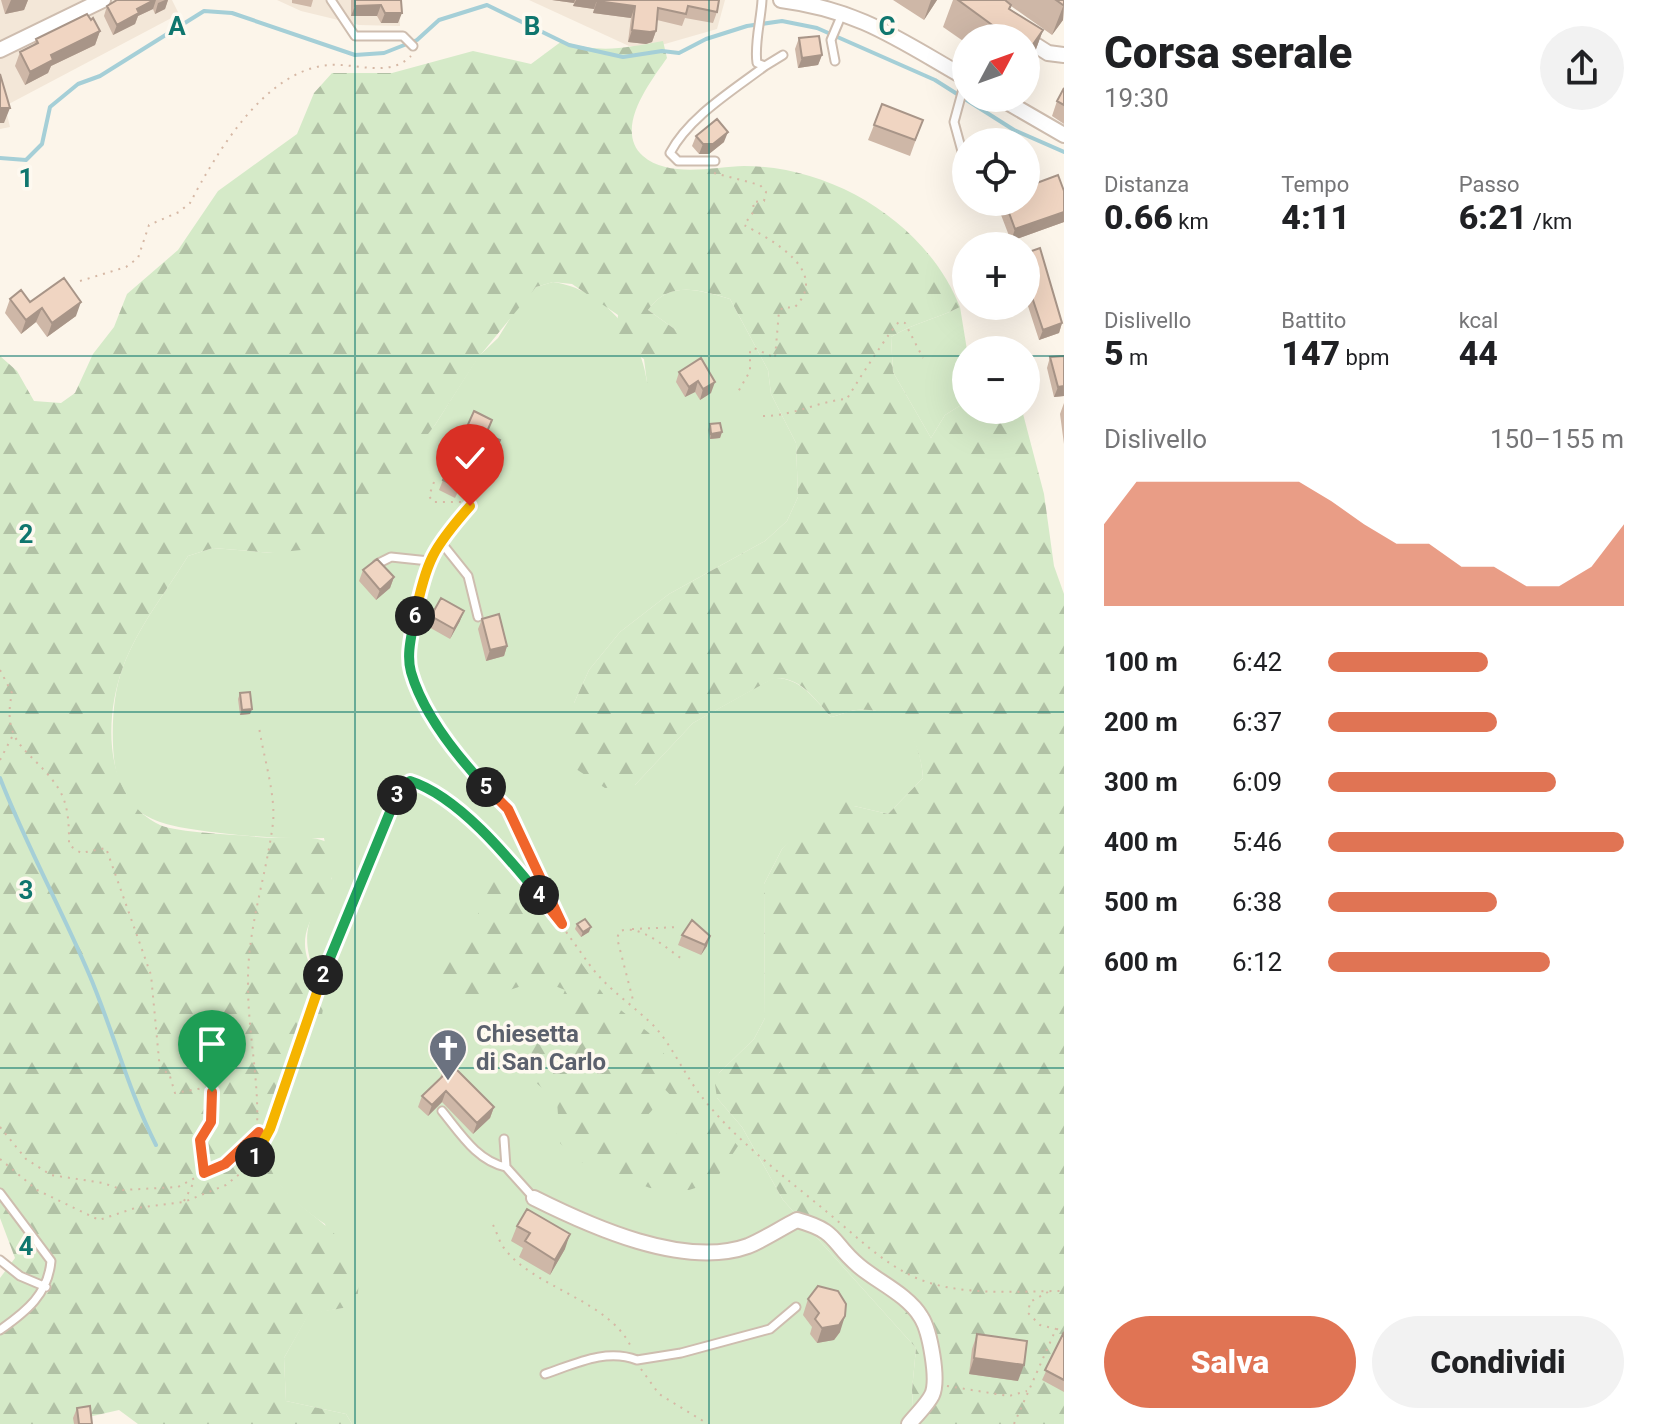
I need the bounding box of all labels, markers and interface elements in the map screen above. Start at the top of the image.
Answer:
text: A [168,11,186,41]
text: B [524,11,540,41]
text: C [878,11,896,41]
north arrow [952,24,1040,112]
map controls [952,24,1040,424]
button: share [1540,26,1624,110]
text: Corsa serale [1104,27,1352,79]
text: 19:30 [1104,83,1169,113]
button: locate [952,128,1040,216]
text: 1 [19,163,33,193]
text: Distanza [1104,172,1189,197]
text: Tempo [1281,172,1349,197]
text: Passo [1459,172,1520,197]
text: 0.66 [1104,197,1173,237]
text: 4:11 [1281,197,1350,237]
text: 6:21 [1459,197,1527,237]
text: km [1173,209,1209,234]
text: /km [1527,209,1572,234]
button: + [952,232,1040,320]
text: Dislivello [1104,308,1191,333]
text: Battito [1281,308,1346,333]
text: kcal [1459,308,1498,333]
text: 5 [1104,333,1124,373]
text: 147 [1281,333,1340,373]
text: 44 [1459,333,1498,373]
button: − [952,336,1040,424]
text: m [1124,345,1148,370]
text: bpm [1340,345,1390,370]
pin [436,424,504,506]
text: Dislivello [1104,424,1207,454]
text: 150–155 m [1490,424,1624,454]
icon: check [448,436,492,480]
text: 2 [19,519,33,549]
pin: 6 [395,596,435,636]
text: 6 [409,603,421,628]
text: 100 m [1104,647,1178,677]
text: 6:42 [1232,647,1282,677]
text: 200 m [1104,707,1178,737]
text: 6:37 [1232,707,1282,737]
pin: 5 [466,767,506,807]
text: 300 m [1104,767,1178,797]
text: 6:09 [1232,767,1282,797]
text: 5 [480,774,492,799]
pin: 3 [377,775,417,815]
text: 3 [391,782,403,807]
text: 400 m [1104,827,1178,857]
text: 5:46 [1232,827,1282,857]
text: 3 [19,875,33,905]
pin: 4 [519,875,559,915]
text: 4 [533,882,545,907]
text: 500 m [1104,887,1178,917]
text: 6:38 [1232,887,1282,917]
text: 600 m [1104,947,1178,977]
text: 6:12 [1232,947,1282,977]
pin: 2 [303,955,343,995]
text: 2 [317,962,329,987]
pin [178,1010,246,1092]
place label: Chiesetta di San Carlo [476,1020,606,1076]
icon: arrive [190,1022,234,1066]
church icon: Chiesetta di San Carlo [427,1027,469,1082]
pin: 1 [235,1137,275,1177]
text: 1 [249,1144,261,1169]
text: 4 [19,1231,34,1261]
button: Salva [1104,1316,1356,1408]
button: Condividi [1372,1316,1624,1408]

